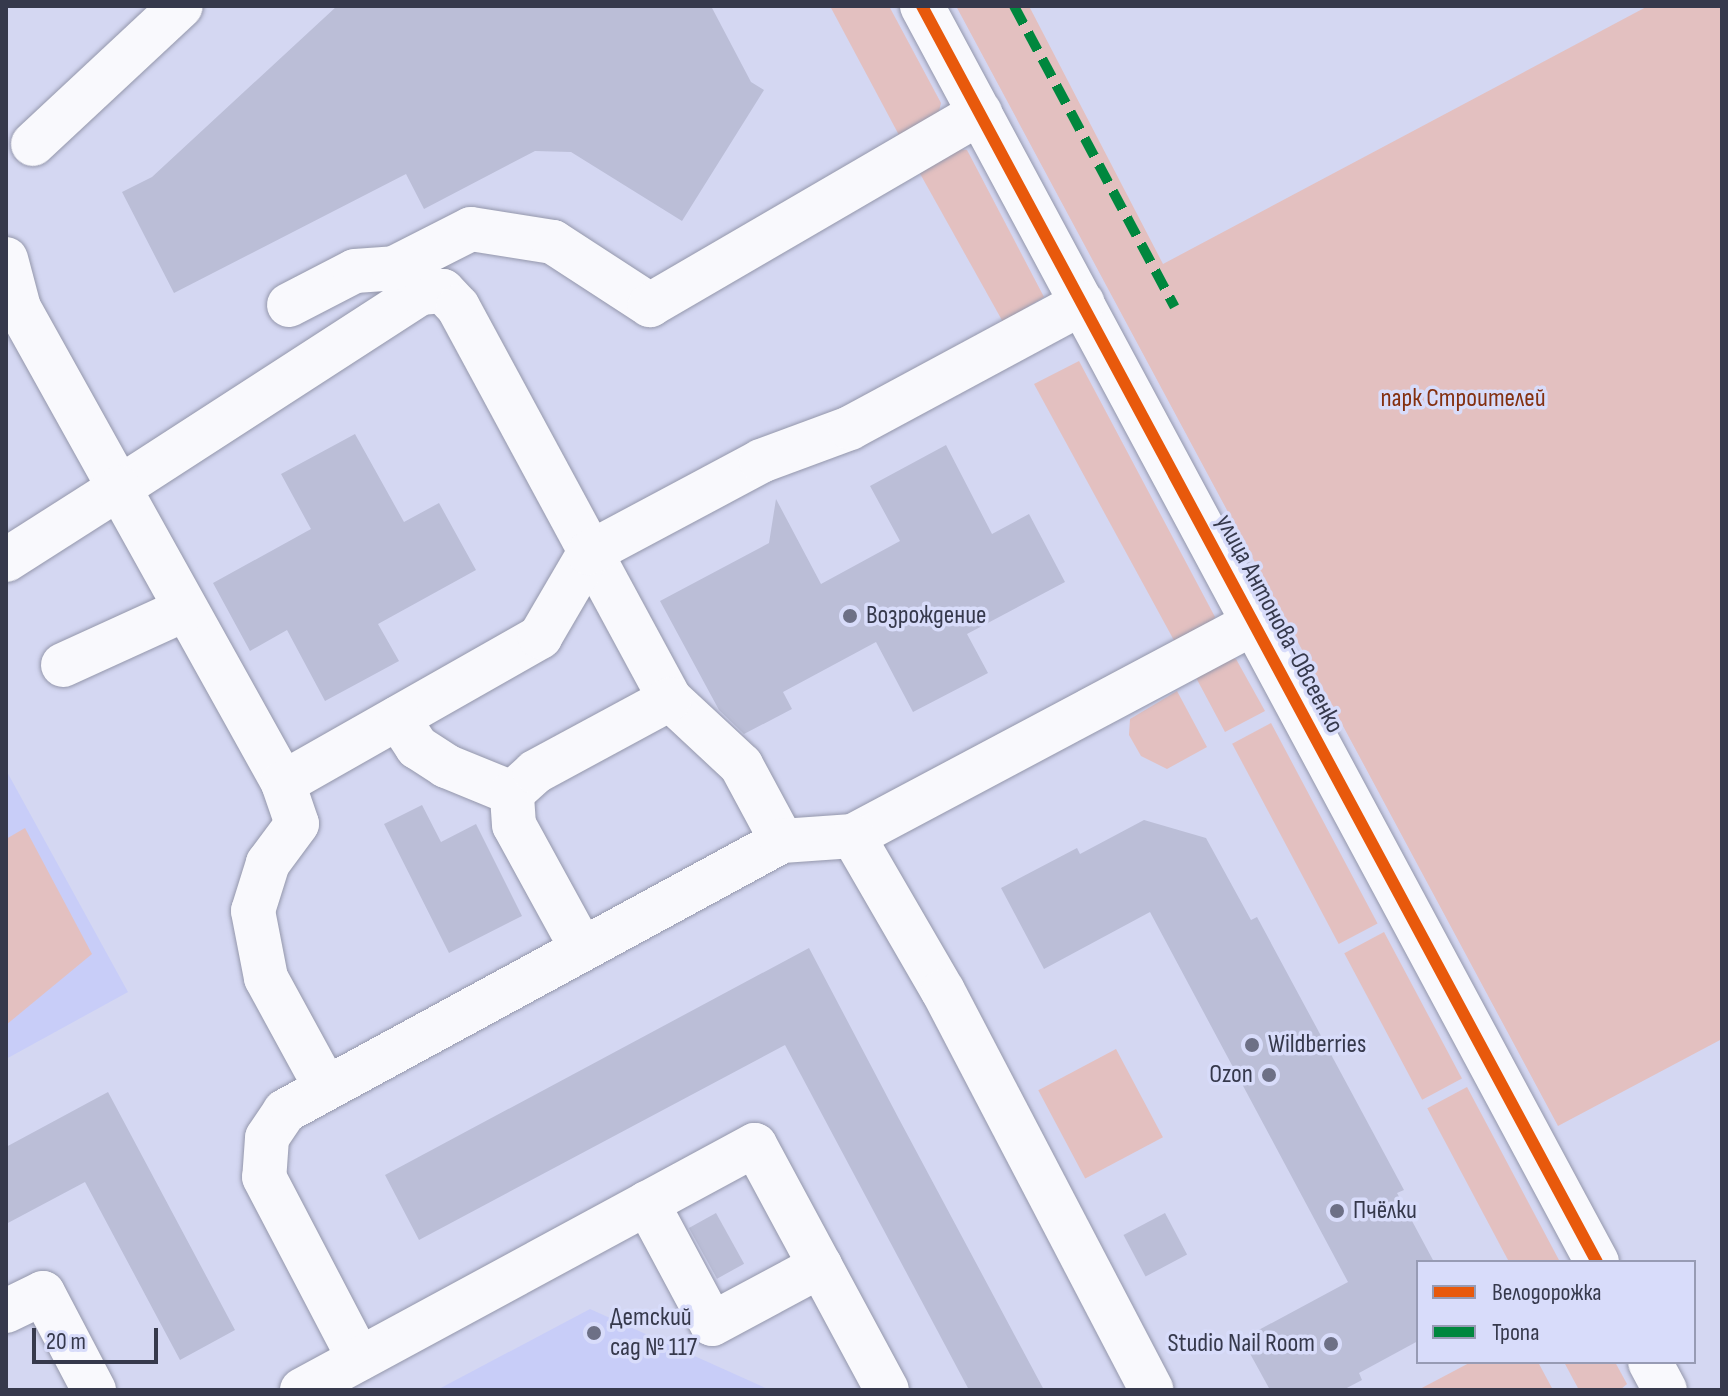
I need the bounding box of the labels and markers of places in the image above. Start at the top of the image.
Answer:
place label: Возрождение [866,600,986,632]
marker: Возрождение [841,607,859,625]
place label: Wildberries [1268,1029,1366,1061]
marker: Wildberries [1243,1036,1261,1054]
place label: Ozon [1209,1059,1253,1091]
marker: Ozon [1260,1066,1278,1084]
place label: Пчёлки [1353,1195,1417,1227]
marker: Пчёлки [1328,1202,1346,1220]
place label: Детский сад № 117 [610,1302,697,1364]
marker: Детский сад № 117 [585,1324,603,1342]
place label: Studio Nail Room [1167,1328,1315,1360]
marker: Studio Nail Room [1322,1335,1340,1353]

